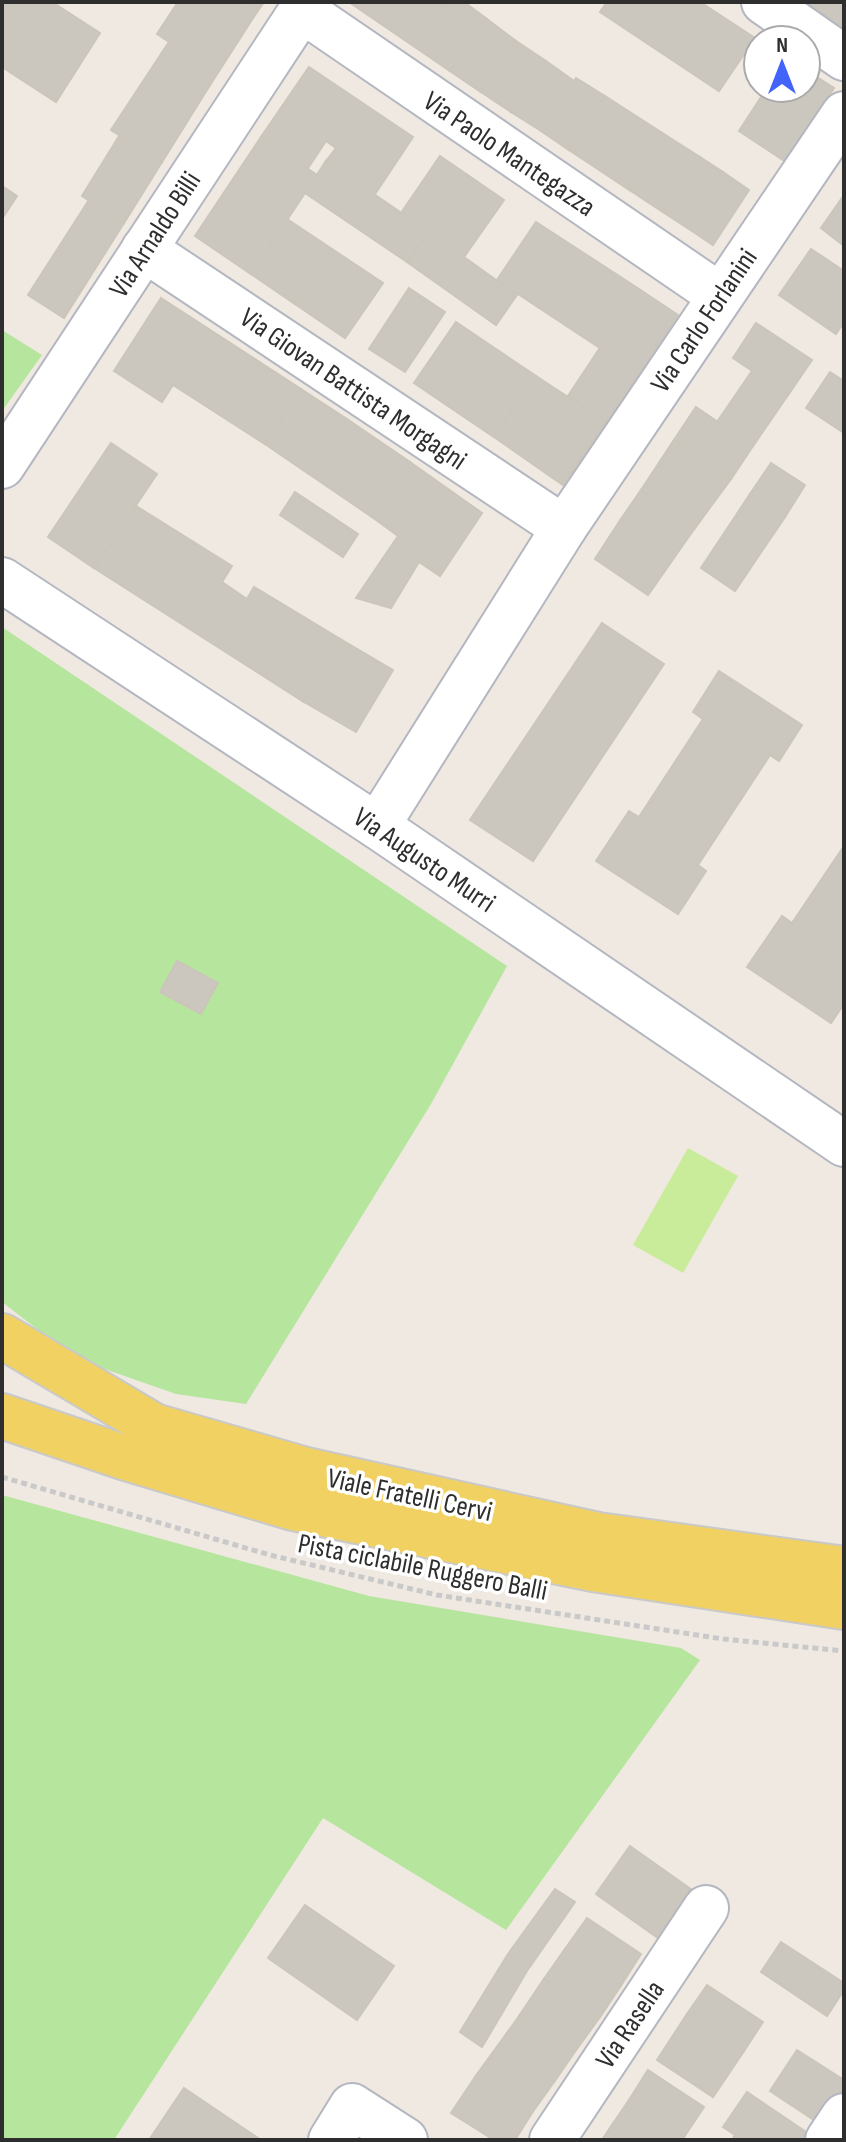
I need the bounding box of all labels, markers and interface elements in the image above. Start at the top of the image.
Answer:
north arrow [742,24,822,104]
text: N [776,32,788,59]
street label: Via Paolo Mantegazza [417,85,601,224]
street label: Via Arnaldo Billi [102,166,208,304]
street label: Via Carlo Forlanini [644,243,764,399]
street label: Via Giovan Battista Morgagni [234,301,473,477]
street label: Via Augusto Murri [347,801,501,920]
street label: Viale Fratelli Cervi [324,1462,495,1529]
street label: Pista ciclabile Ruggero Balli [295,1527,550,1608]
street label: Via Rasella [589,1975,672,2075]

